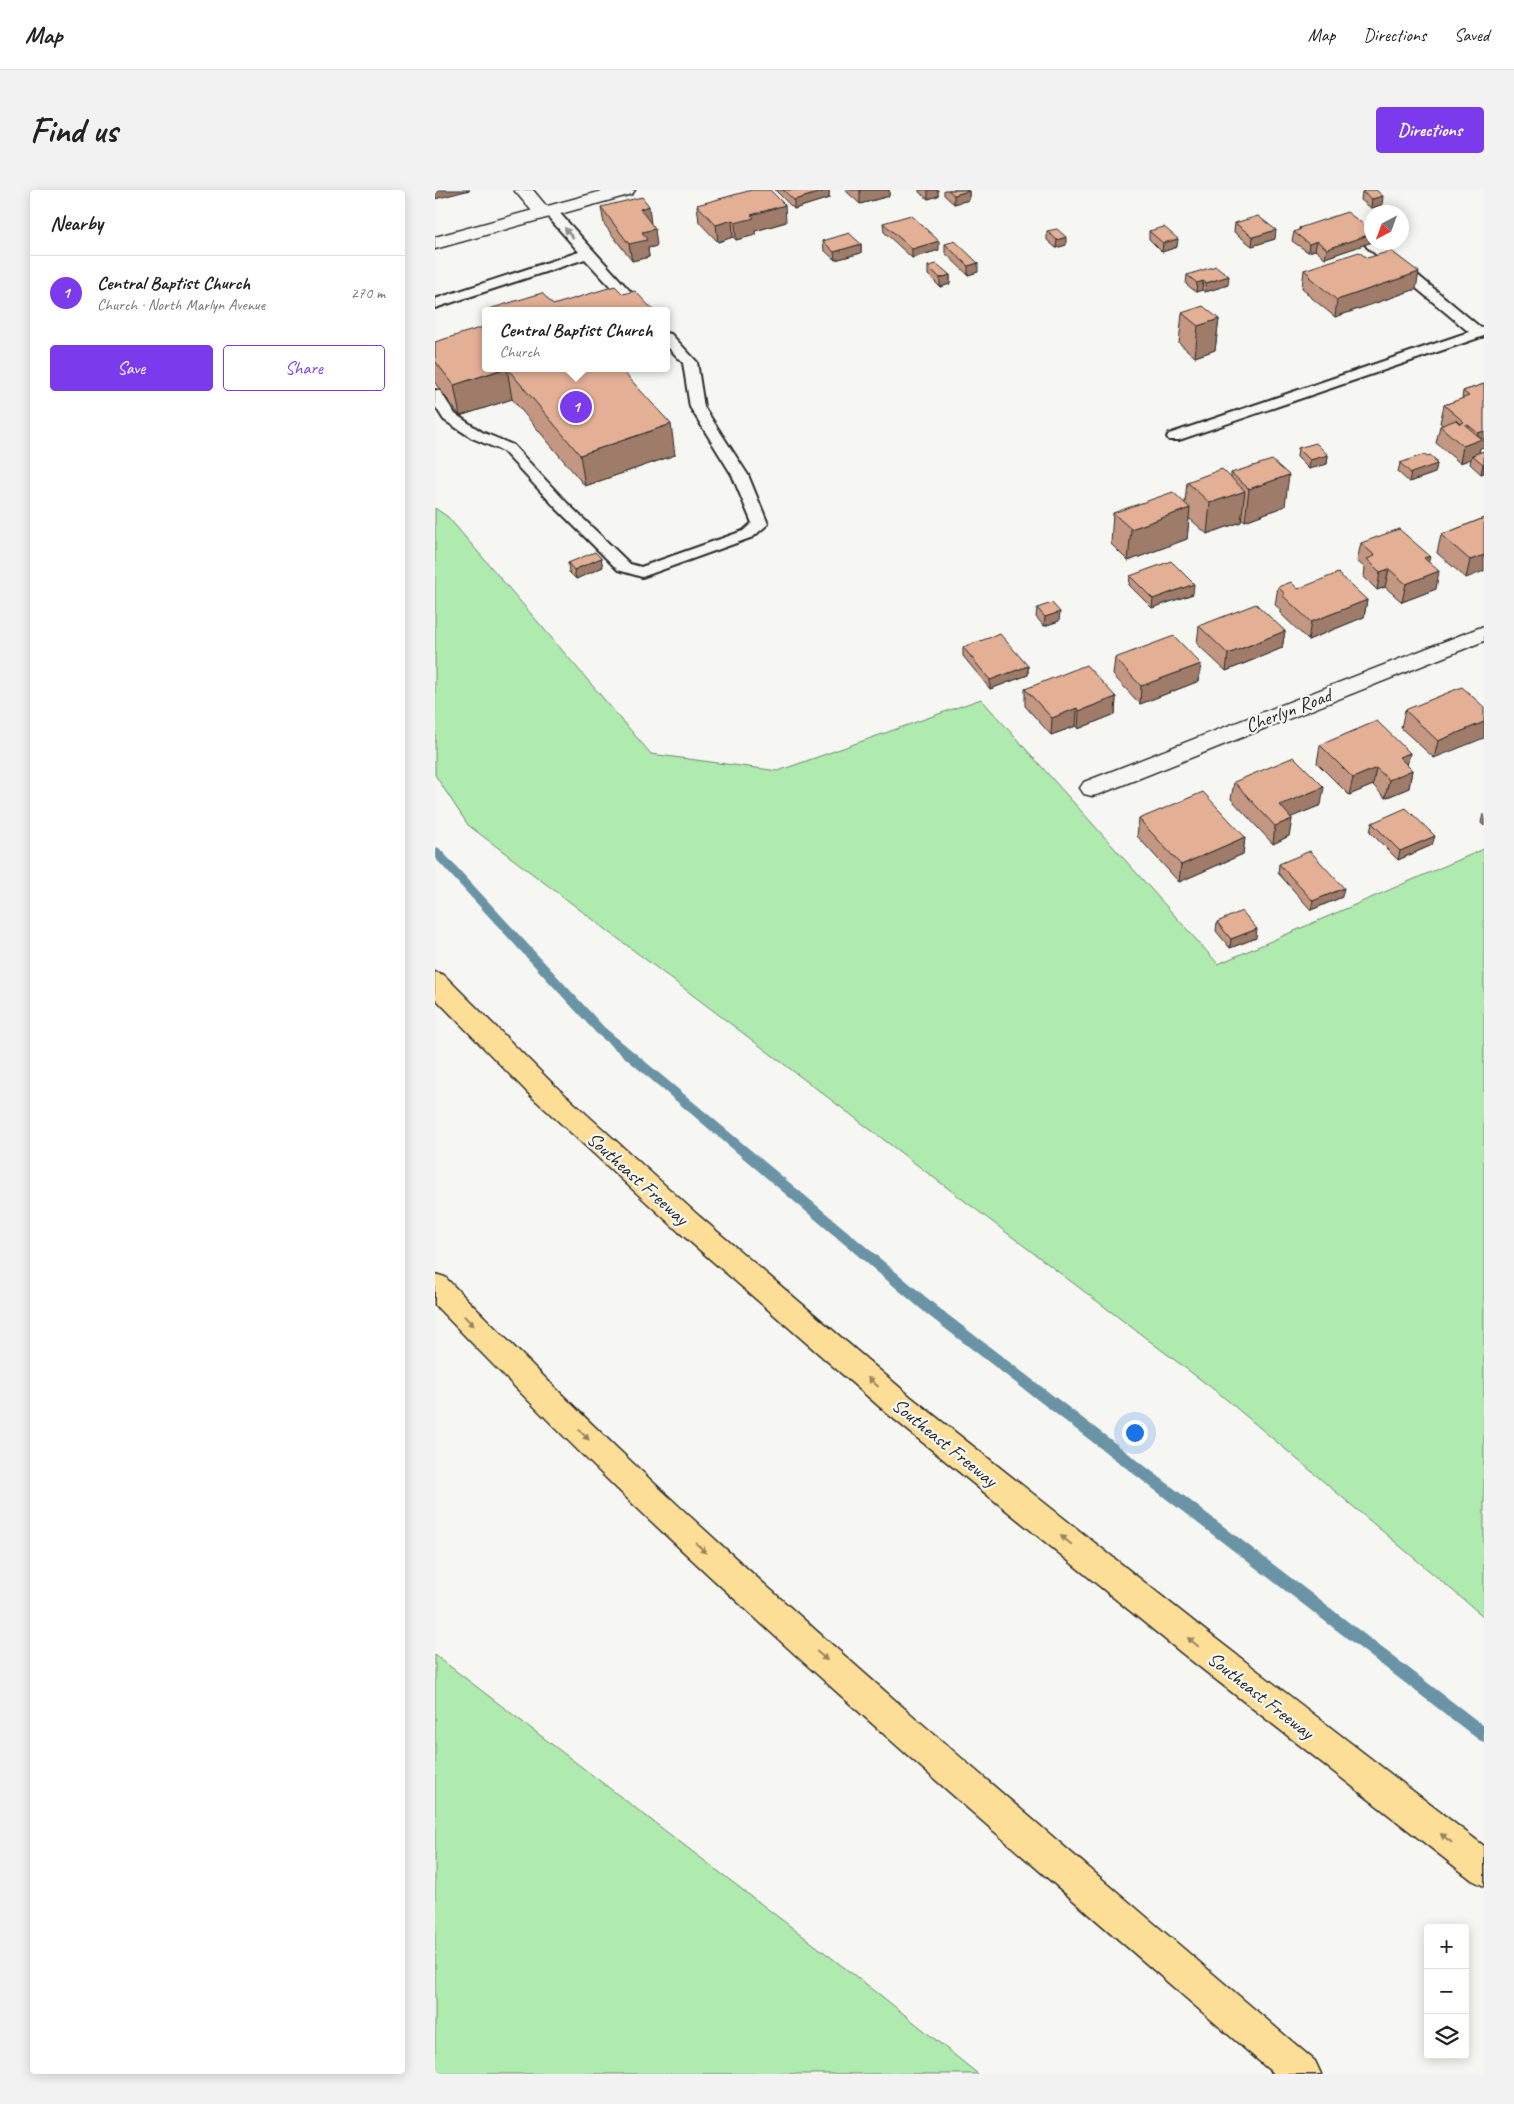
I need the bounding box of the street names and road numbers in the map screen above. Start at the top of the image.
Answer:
street label: Cherlyn Road [1242,682,1338,738]
street label: Southeast Freeway [582,1126,695,1232]
street label: Southeast Freeway [887,1392,1004,1494]
street label: Southeast Freeway [1203,1646,1321,1746]

